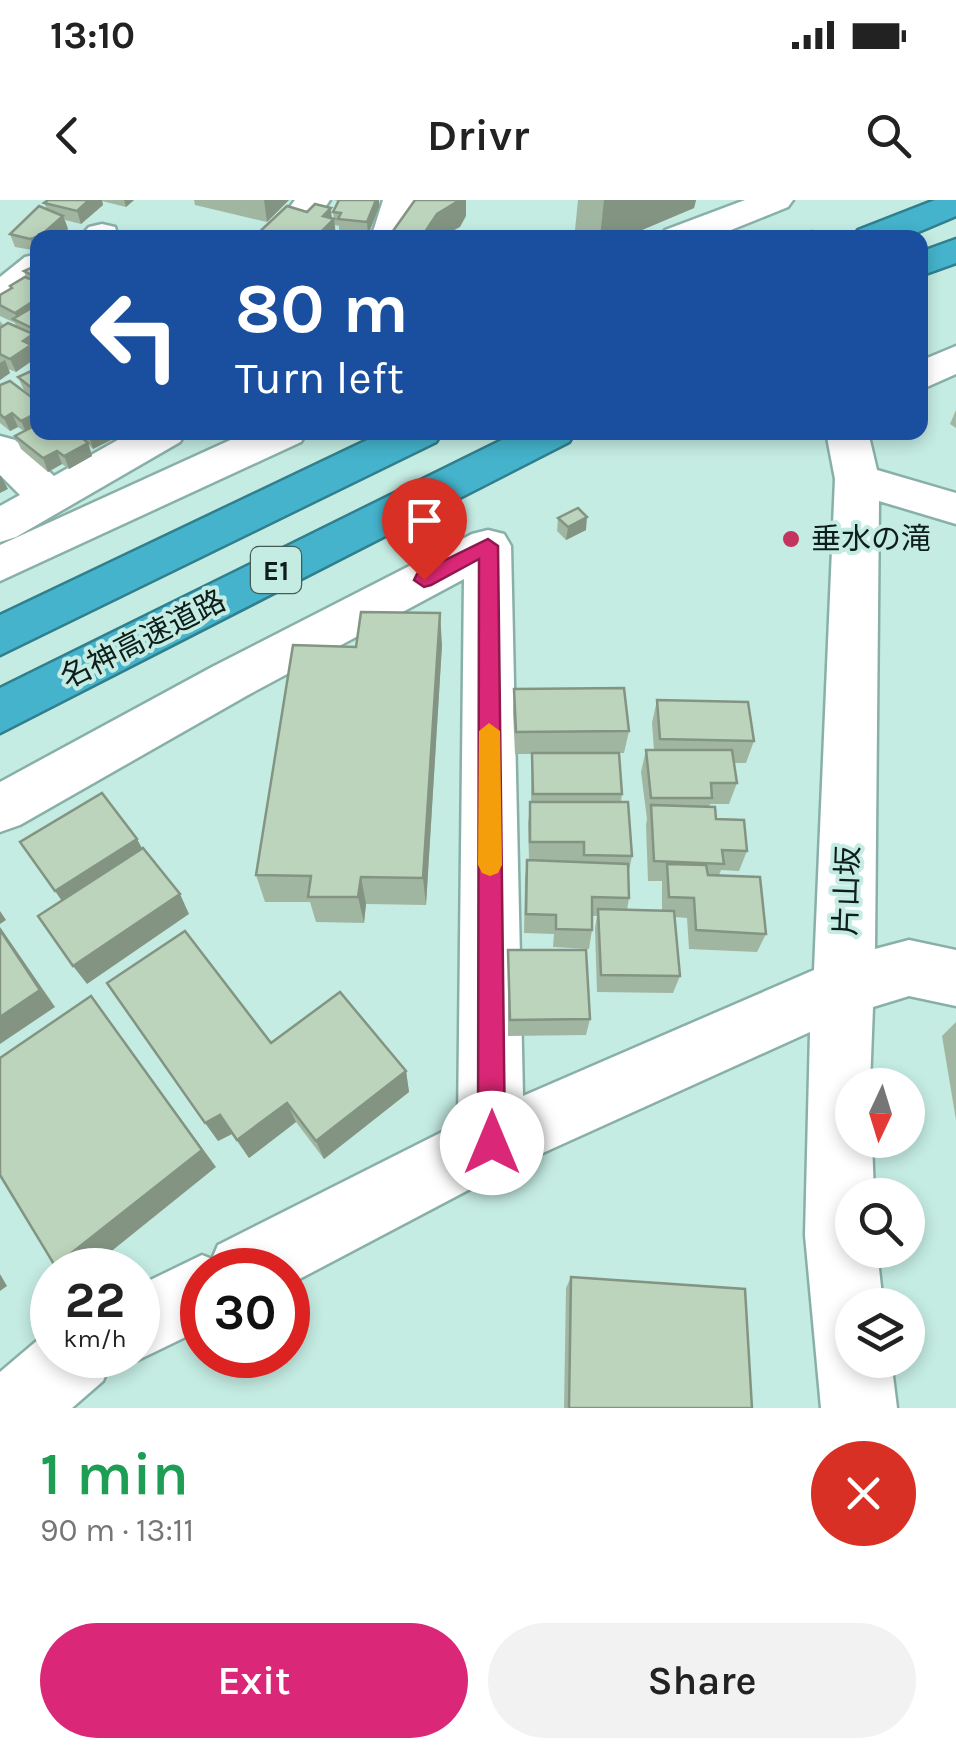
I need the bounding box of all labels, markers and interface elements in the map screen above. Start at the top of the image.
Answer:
text: 13:10 [50,13,135,58]
icon: back [40,108,95,163]
icon: search [861,108,916,163]
text: Drivr [427,109,529,161]
text: 80 m [235,268,409,350]
icon: left [70,270,200,400]
text: Turn left [235,352,404,404]
pin [382,478,467,581]
icon: arrive [397,493,452,548]
place label: 垂水の滝 [811,521,931,557]
marker: 垂水の滝 [780,528,802,550]
road number: E1 [251,547,301,593]
street label: 名神高速道路 [55,582,231,696]
street label: 片山坂 [827,845,867,937]
north arrow [835,1068,925,1158]
map controls [835,1068,925,1378]
position arrow [440,1091,544,1195]
button: search [835,1178,925,1268]
speed limit sign: 30 [180,1248,310,1378]
text: 22 [65,1271,125,1330]
button: layers [835,1288,925,1378]
text: km/h [63,1324,127,1353]
text: 1 min [40,1439,189,1509]
button: close [811,1441,916,1546]
text: 90 m · 13:11 [40,1512,194,1549]
button: Exit [40,1623,468,1738]
button: Share [488,1623,916,1738]

